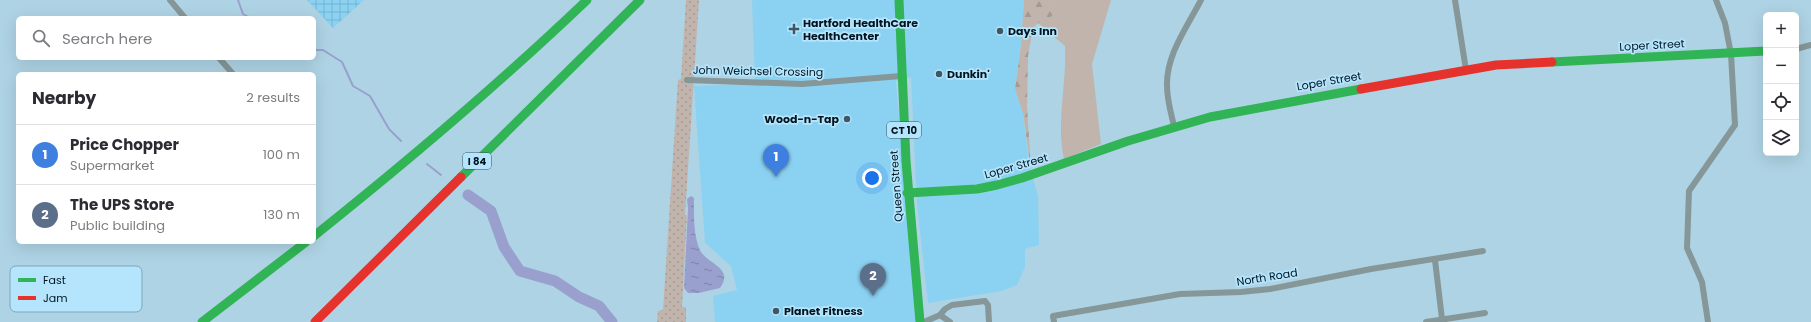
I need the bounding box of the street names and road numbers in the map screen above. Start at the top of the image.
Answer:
street label: Loper Street [1619,35,1685,55]
street label: John Weichsel Crossing [693,62,823,80]
street label: Loper Street [1295,67,1363,95]
road number: CT 10 [887,122,921,138]
street label: Loper Street [982,149,1050,183]
street label: Queen Street [886,150,906,222]
road number: I 84 [463,153,491,169]
street label: North Road [1235,264,1299,290]

